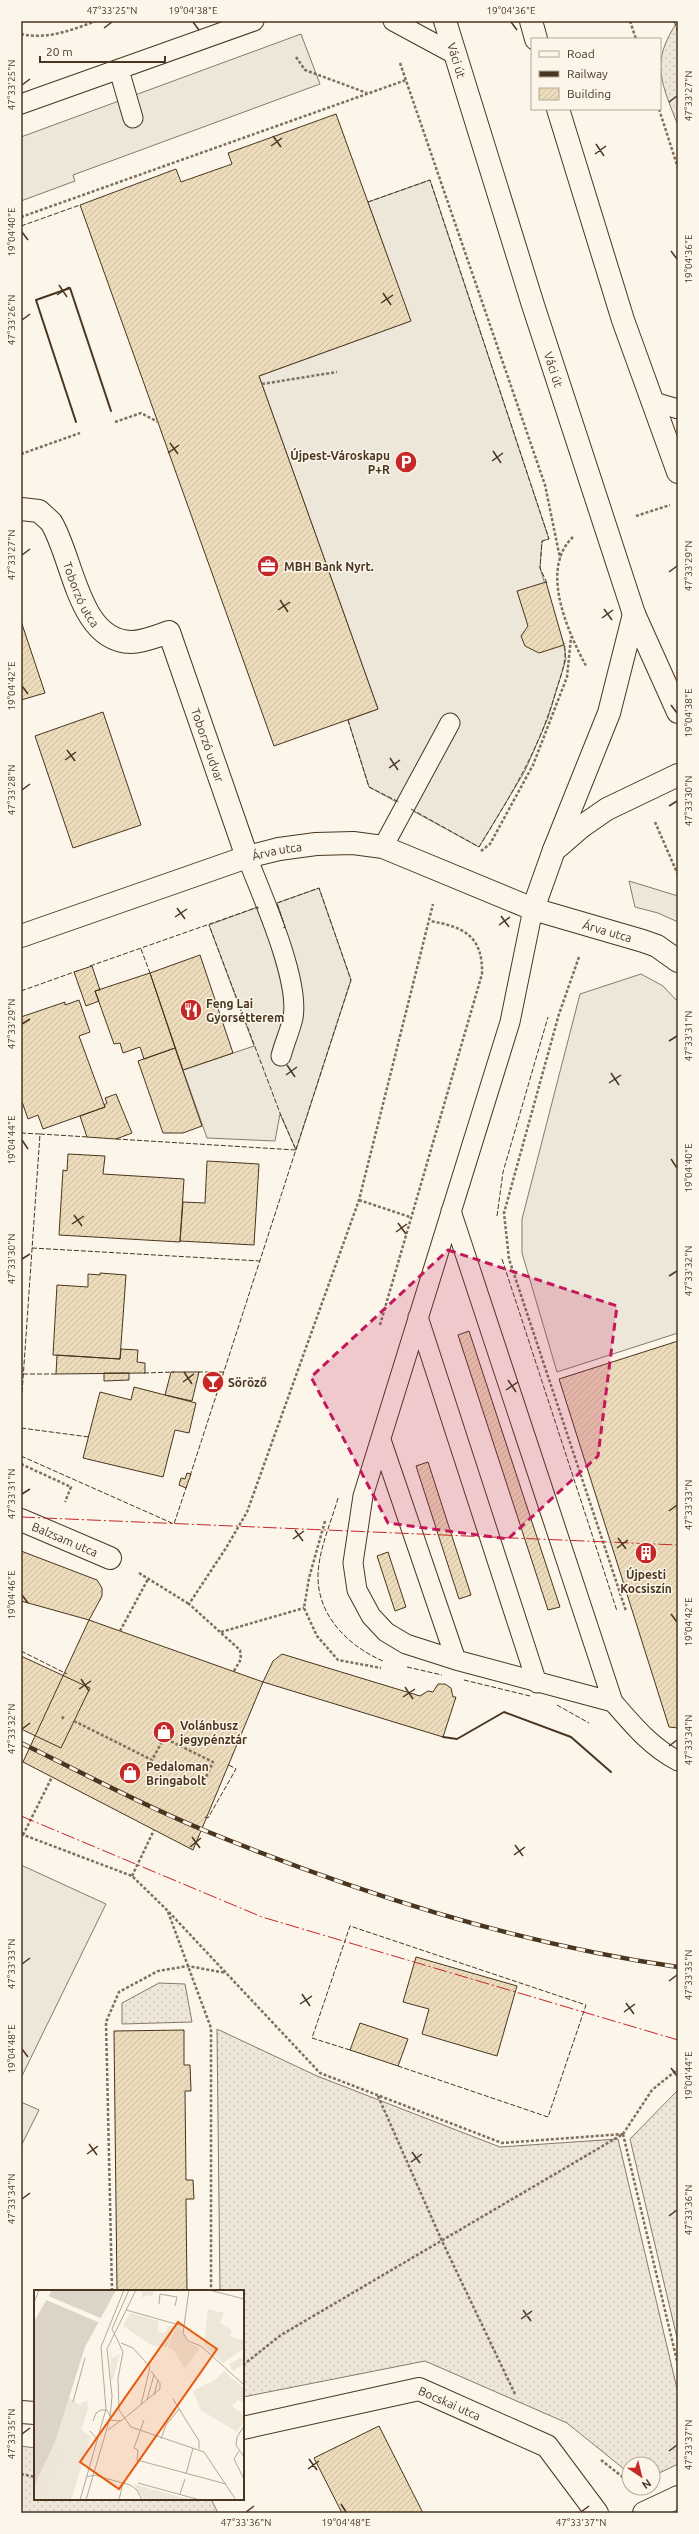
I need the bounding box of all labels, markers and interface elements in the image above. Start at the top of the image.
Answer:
text: 47°33'25"N [87,5,137,16]
text: 19°04'38"E [168,5,218,16]
text: 19°04'36"E [486,5,536,16]
scale bar [40,38,165,64]
legend [531,38,661,110]
street label: Váci út [446,41,469,80]
text: 20 m [46,45,73,58]
text: Road [567,47,595,60]
text: 47°33'25"N [6,60,17,110]
text: Railway [567,67,608,80]
text: 47°33'27"N [683,71,694,121]
text: Building [567,87,611,100]
text: 19°04'40"E [6,207,17,257]
text: 19°04'36"E [683,234,694,284]
text: 47°33'26"N [6,295,17,345]
street label: Váci út [542,350,566,389]
place label: Újpest-Városkapu P+R [290,447,390,476]
parking icon: Újpest-Városkapu P+R [393,449,419,475]
text: 47°33'27"N [6,530,17,580]
text: 47°33'29"N [683,541,694,591]
office icon: MBH Bank Nyrt. [255,553,281,579]
street label: Toborzó utca [61,560,102,630]
place label: MBH Bank Nyrt. [284,560,374,573]
text: 19°04'42"E [6,661,17,711]
text: 19°04'38"E [683,688,694,738]
street label: Toborzó udvar [189,706,227,784]
text: 47°33'28"N [6,765,17,815]
text: 47°33'30"N [683,776,694,826]
street label: Árva utca [251,839,303,862]
street label: Árva utca [581,917,634,944]
restaurant icon: Feng Lai Gyorsétterem [178,997,204,1023]
place label: Feng Lai Gyorsétterem [206,997,284,1024]
text: 47°33'29"N [6,999,17,1049]
text: 47°33'31"N [683,1011,694,1061]
text: 19°04'44"E [6,1115,17,1165]
text: 19°04'40"E [683,1143,694,1193]
text: 47°33'30"N [6,1234,17,1284]
text: 47°33'32"N [683,1246,694,1296]
bar icon: Söröző [200,1369,226,1395]
place label: Söröző [228,1376,267,1389]
text: 47°33'31"N [6,1469,17,1519]
text: 47°33'33"N [683,1480,694,1530]
street label: Balzsam utca [30,1519,100,1559]
building icon: Újpesti Kocsiszín [633,1540,659,1566]
place label: Újpesti Kocsiszín [620,1566,672,1595]
text: 19°04'46"E [6,1570,17,1620]
text: 19°04'42"E [683,1597,694,1647]
text: 47°33'32"N [6,1704,17,1754]
text: 47°33'34"N [683,1715,694,1765]
shop icon: Volánbusz jegypénztár [151,1719,177,1745]
place label: Volánbusz jegypénztár [179,1719,247,1746]
shop icon: Pedaloman Bringabolt [117,1760,143,1786]
place label: Pedaloman Bringabolt [146,1760,209,1787]
text: 47°33'33"N [6,1939,17,1989]
text: 47°33'35"N [683,1950,694,2000]
text: 19°04'48"E [6,2024,17,2074]
text: 19°04'44"E [683,2051,694,2101]
text: 47°33'34"N [6,2174,17,2224]
text: 47°33'36"N [683,2185,694,2235]
inset map [34,2290,244,2500]
street label: Bocskai utca [417,2383,483,2422]
text: 47°33'35"N [6,2409,17,2459]
text: 47°33'37"N [683,2420,694,2470]
north arrow [621,2456,661,2496]
text: N [640,2477,654,2491]
text: 47°33'36"N [221,2517,271,2528]
text: 19°04'48"E [321,2517,371,2528]
text: 47°33'37"N [556,2517,606,2528]

